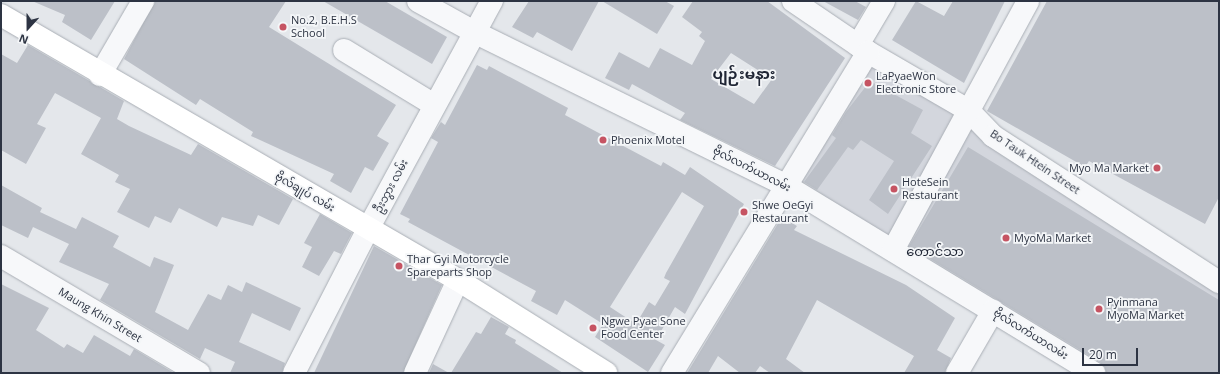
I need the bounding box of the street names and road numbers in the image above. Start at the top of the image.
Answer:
street label: Bo Tauk Htein Street [988,127,1082,197]
street label: ဗိုလ်လက်ယာလမ်း [711,144,793,194]
street label: ဦးဘွား လမ်း [371,157,411,215]
street label: ဗိုလ်ချုပ် လမ်း [273,170,337,214]
street label: Maung Khin Street [56,285,144,345]
street label: ဗိုလ်လက်ယာလမ်း [991,306,1071,362]

